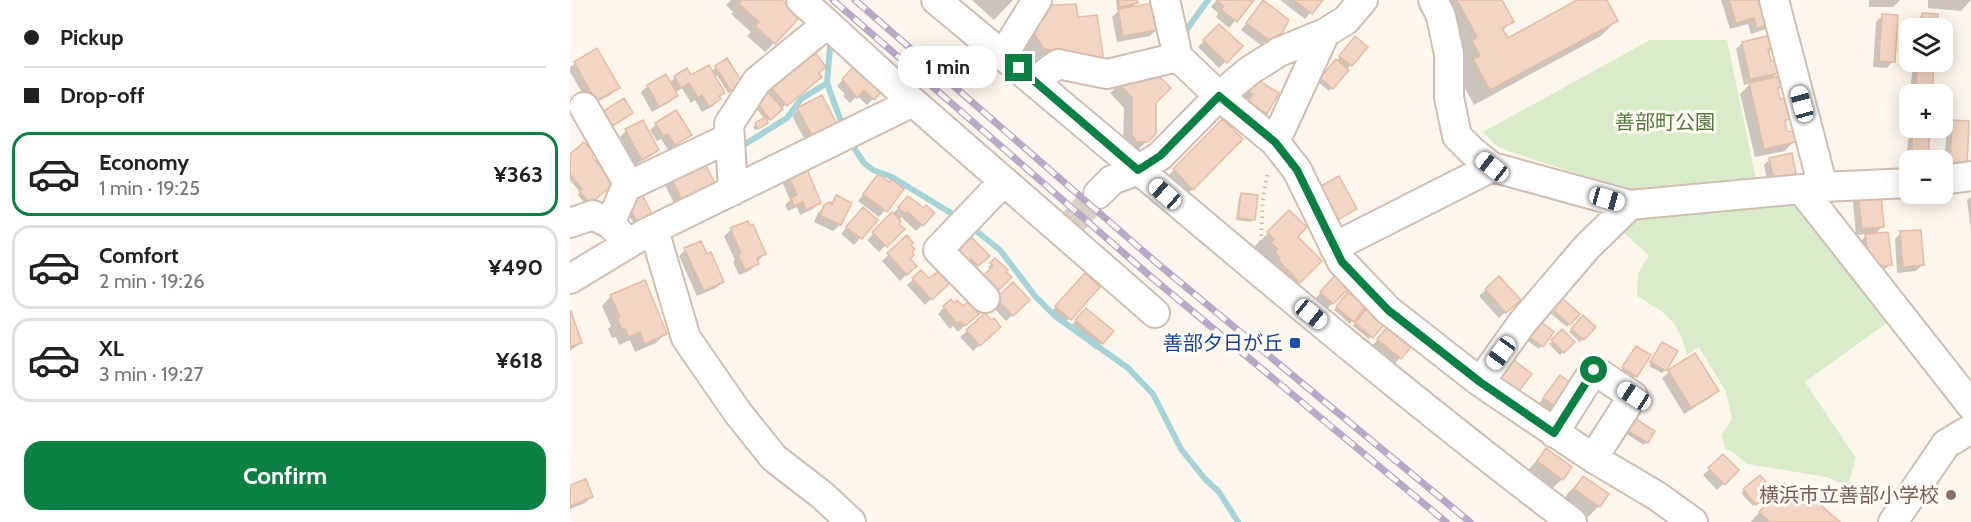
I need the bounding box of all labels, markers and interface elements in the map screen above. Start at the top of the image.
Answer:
map controls [1899,18,1953,204]
button: layers [1899,18,1953,72]
text: Pickup [60,24,124,51]
callout: 1 min [899,47,998,89]
route end [1005,54,1032,81]
text: 1 min [925,55,970,79]
text: Drop-off [60,82,144,109]
car [1789,84,1815,124]
button: + [1899,84,1953,138]
park label: 善部町公園 [1615,110,1715,134]
icon: car [27,147,81,201]
text: Economy [99,149,189,176]
car [1472,149,1512,185]
button: − [1899,150,1953,204]
text: ¥363 [494,161,543,188]
car [1146,175,1184,213]
text: 1 min · 19:25 [99,176,200,200]
car [1587,185,1627,213]
icon: car [27,240,81,294]
text: Comfort [99,242,178,269]
text: ¥490 [488,254,543,281]
text: 2 min · 19:26 [99,269,205,293]
car [1291,296,1331,332]
place label: 善部夕日が丘 [1163,331,1283,355]
icon: car [27,333,81,387]
car [1483,333,1519,373]
text: XL [99,335,124,362]
marker: 善部夕日が丘 [1288,336,1302,350]
text: ¥618 [496,347,543,374]
route start [1580,356,1607,383]
text: 3 min · 19:27 [99,362,204,386]
car [1614,379,1654,413]
button: Confirm [24,441,546,510]
place label: 横浜市立善部小学校 [1759,483,1939,507]
marker: 横浜市立善部小学校 [1944,488,1958,502]

